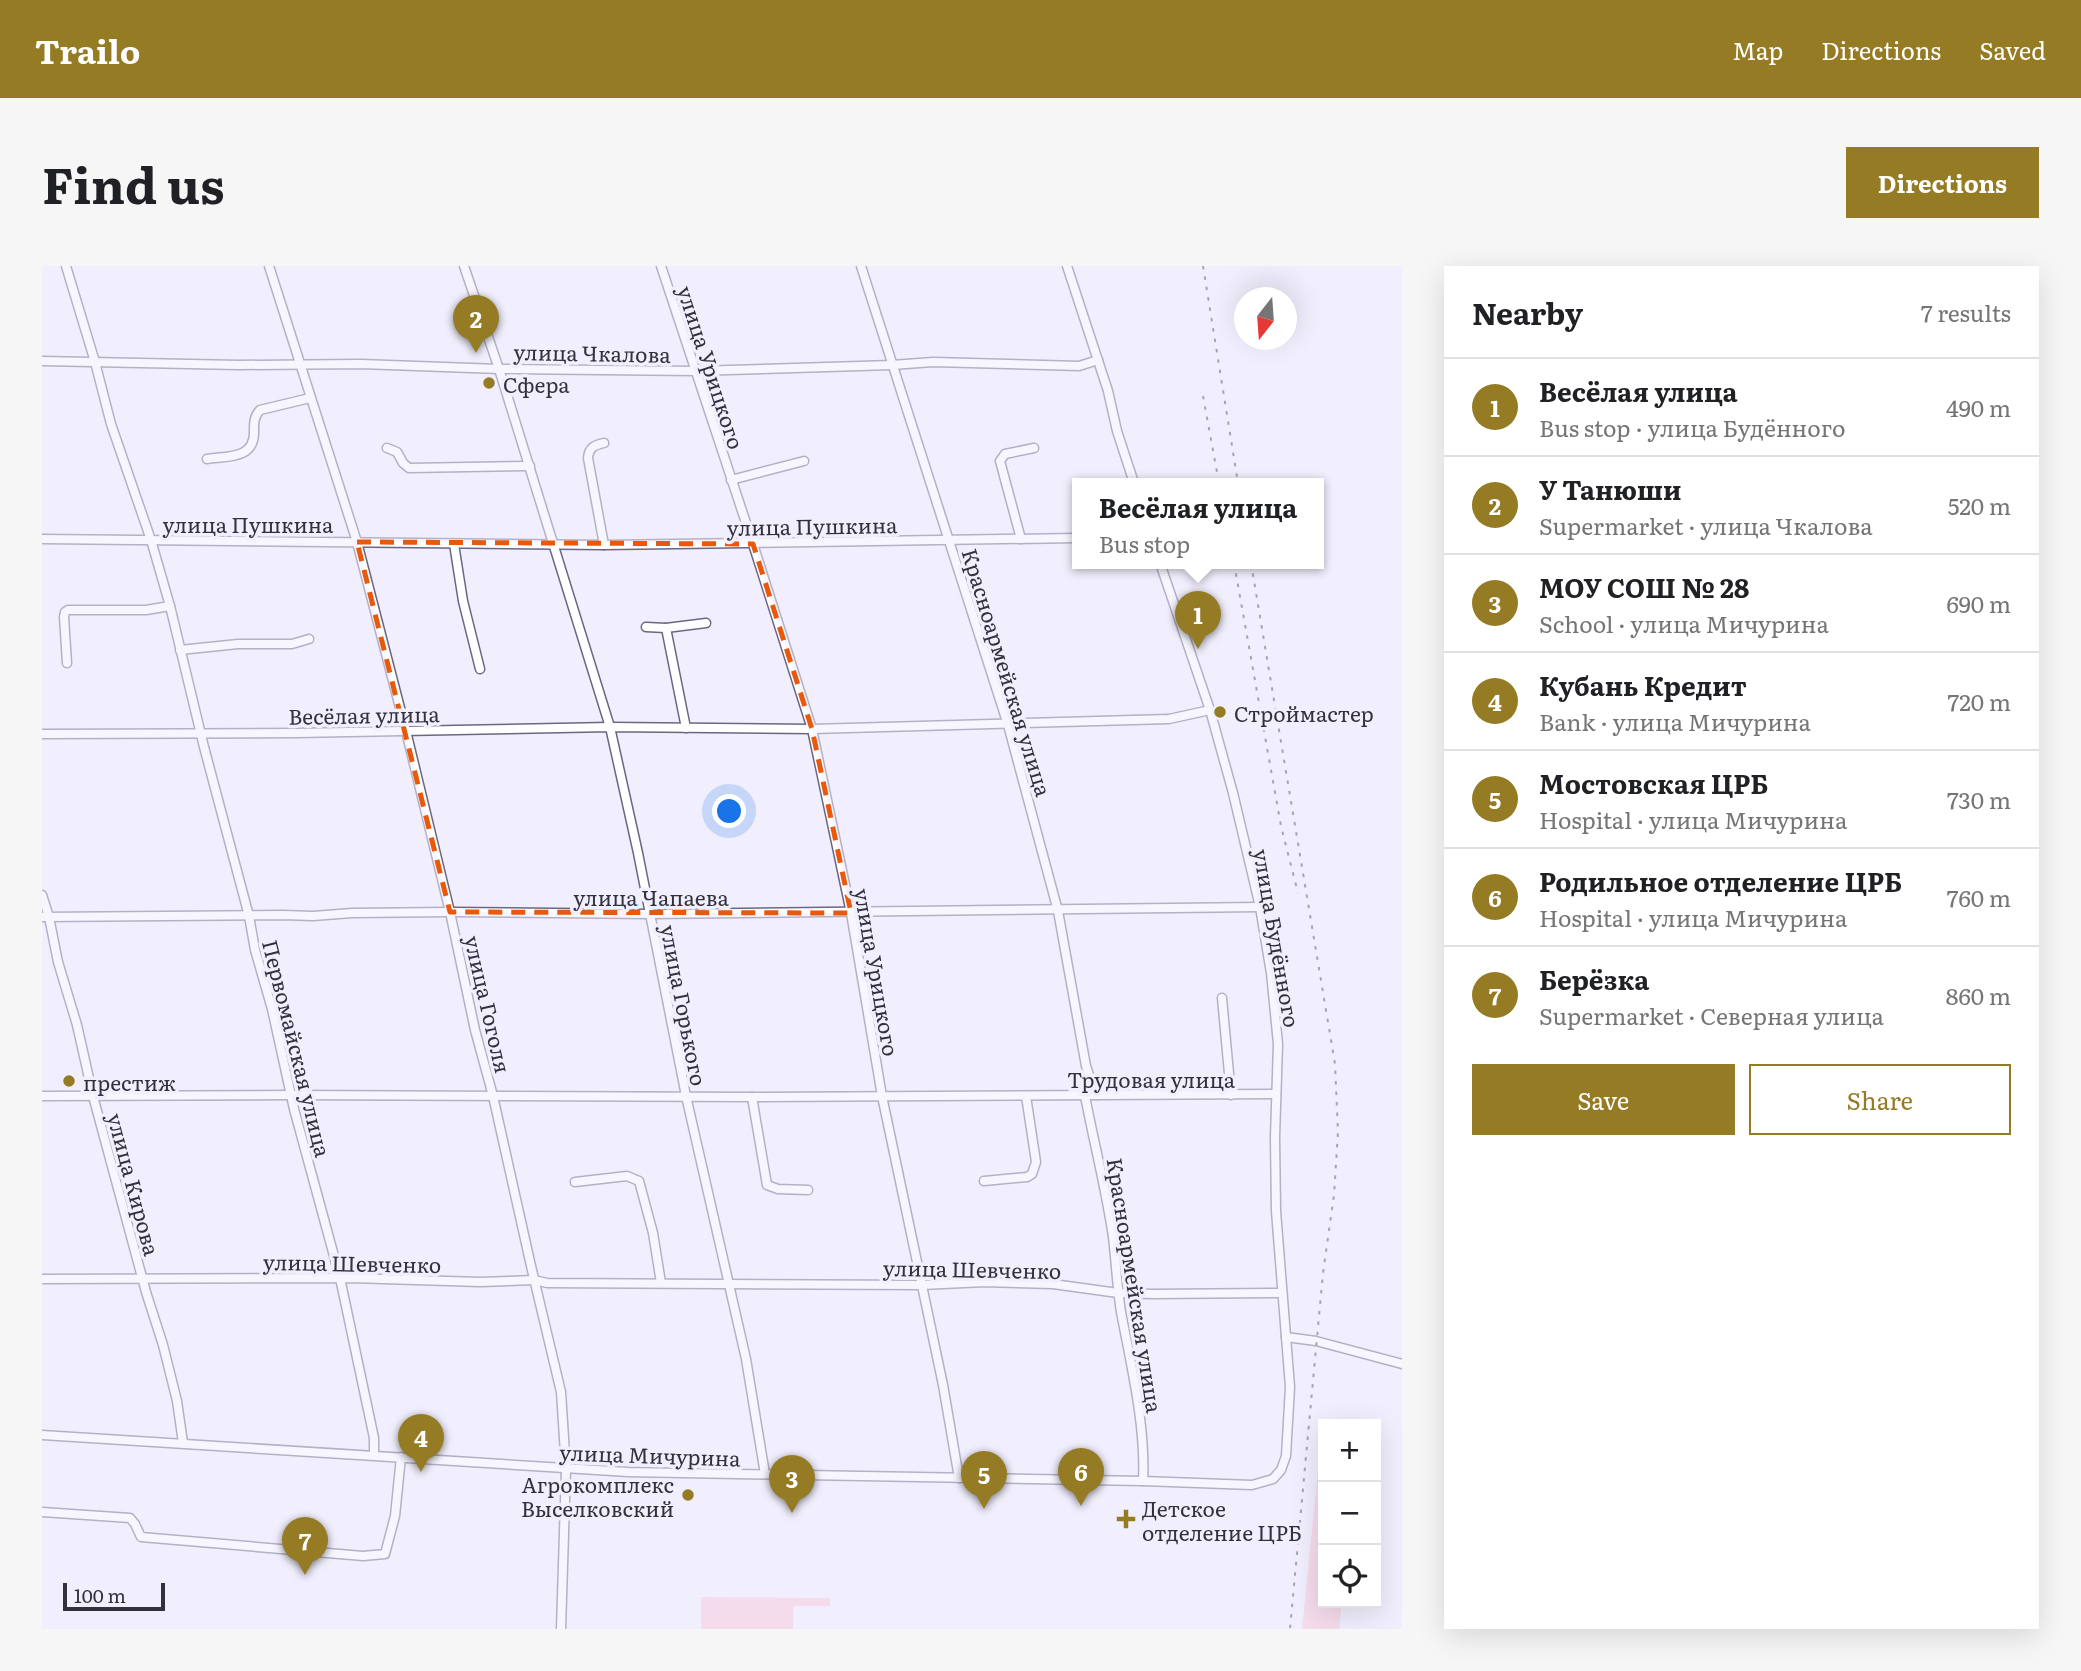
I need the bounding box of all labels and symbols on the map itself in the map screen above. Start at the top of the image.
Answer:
street label: улица Урицкого [671,281,753,453]
north arrow [1234,287,1297,350]
pin: 2 [453,295,499,353]
street label: улица Чкалова [513,335,672,369]
place label: Сфера [503,368,570,399]
marker: Сфера [481,375,497,391]
street label: улица Пушкина [163,508,334,539]
street label: улица Пушкина [726,508,898,542]
street label: Красноармейская улица [955,544,1061,800]
pin: 1 [1175,591,1221,649]
street label: Весёлая улица [288,697,441,731]
place label: Строймастер [1234,697,1374,728]
marker: Строймастер [1212,704,1228,720]
your location [712,794,746,828]
street label: улица Будённого [1247,846,1309,1030]
street label: улица Чапаева [573,881,730,912]
street label: улица Урицкого [848,886,908,1058]
street label: улица Горького [654,922,716,1088]
street label: улица Гоголя [458,932,520,1076]
street label: Первомайская улица [256,936,340,1161]
street label: Трудовая улица [1067,1063,1236,1094]
place label: престиж [83,1066,176,1097]
marker: престиж [61,1073,77,1089]
street label: улица Кирова [101,1109,169,1259]
street label: Красноармейская улица [1101,1155,1172,1415]
street label: улица Шевченко [263,1245,441,1279]
street label: улица Шевченко [883,1251,1061,1285]
pin: 4 [398,1414,444,1472]
street label: улица Мичурина [559,1435,742,1473]
pin: 6 [1058,1448,1104,1506]
pin: 5 [961,1451,1007,1509]
pin: 3 [769,1455,815,1513]
place label: Агрокомплекс Выселковский [521,1468,674,1523]
marker: Агрокомплекс Выселковский [680,1487,696,1503]
place label: Детское отделение ЦРБ [1142,1492,1302,1547]
marker: Детское отделение ЦРБ [1116,1509,1136,1529]
pin: 7 [282,1517,328,1575]
scale bar [63,1580,164,1612]

